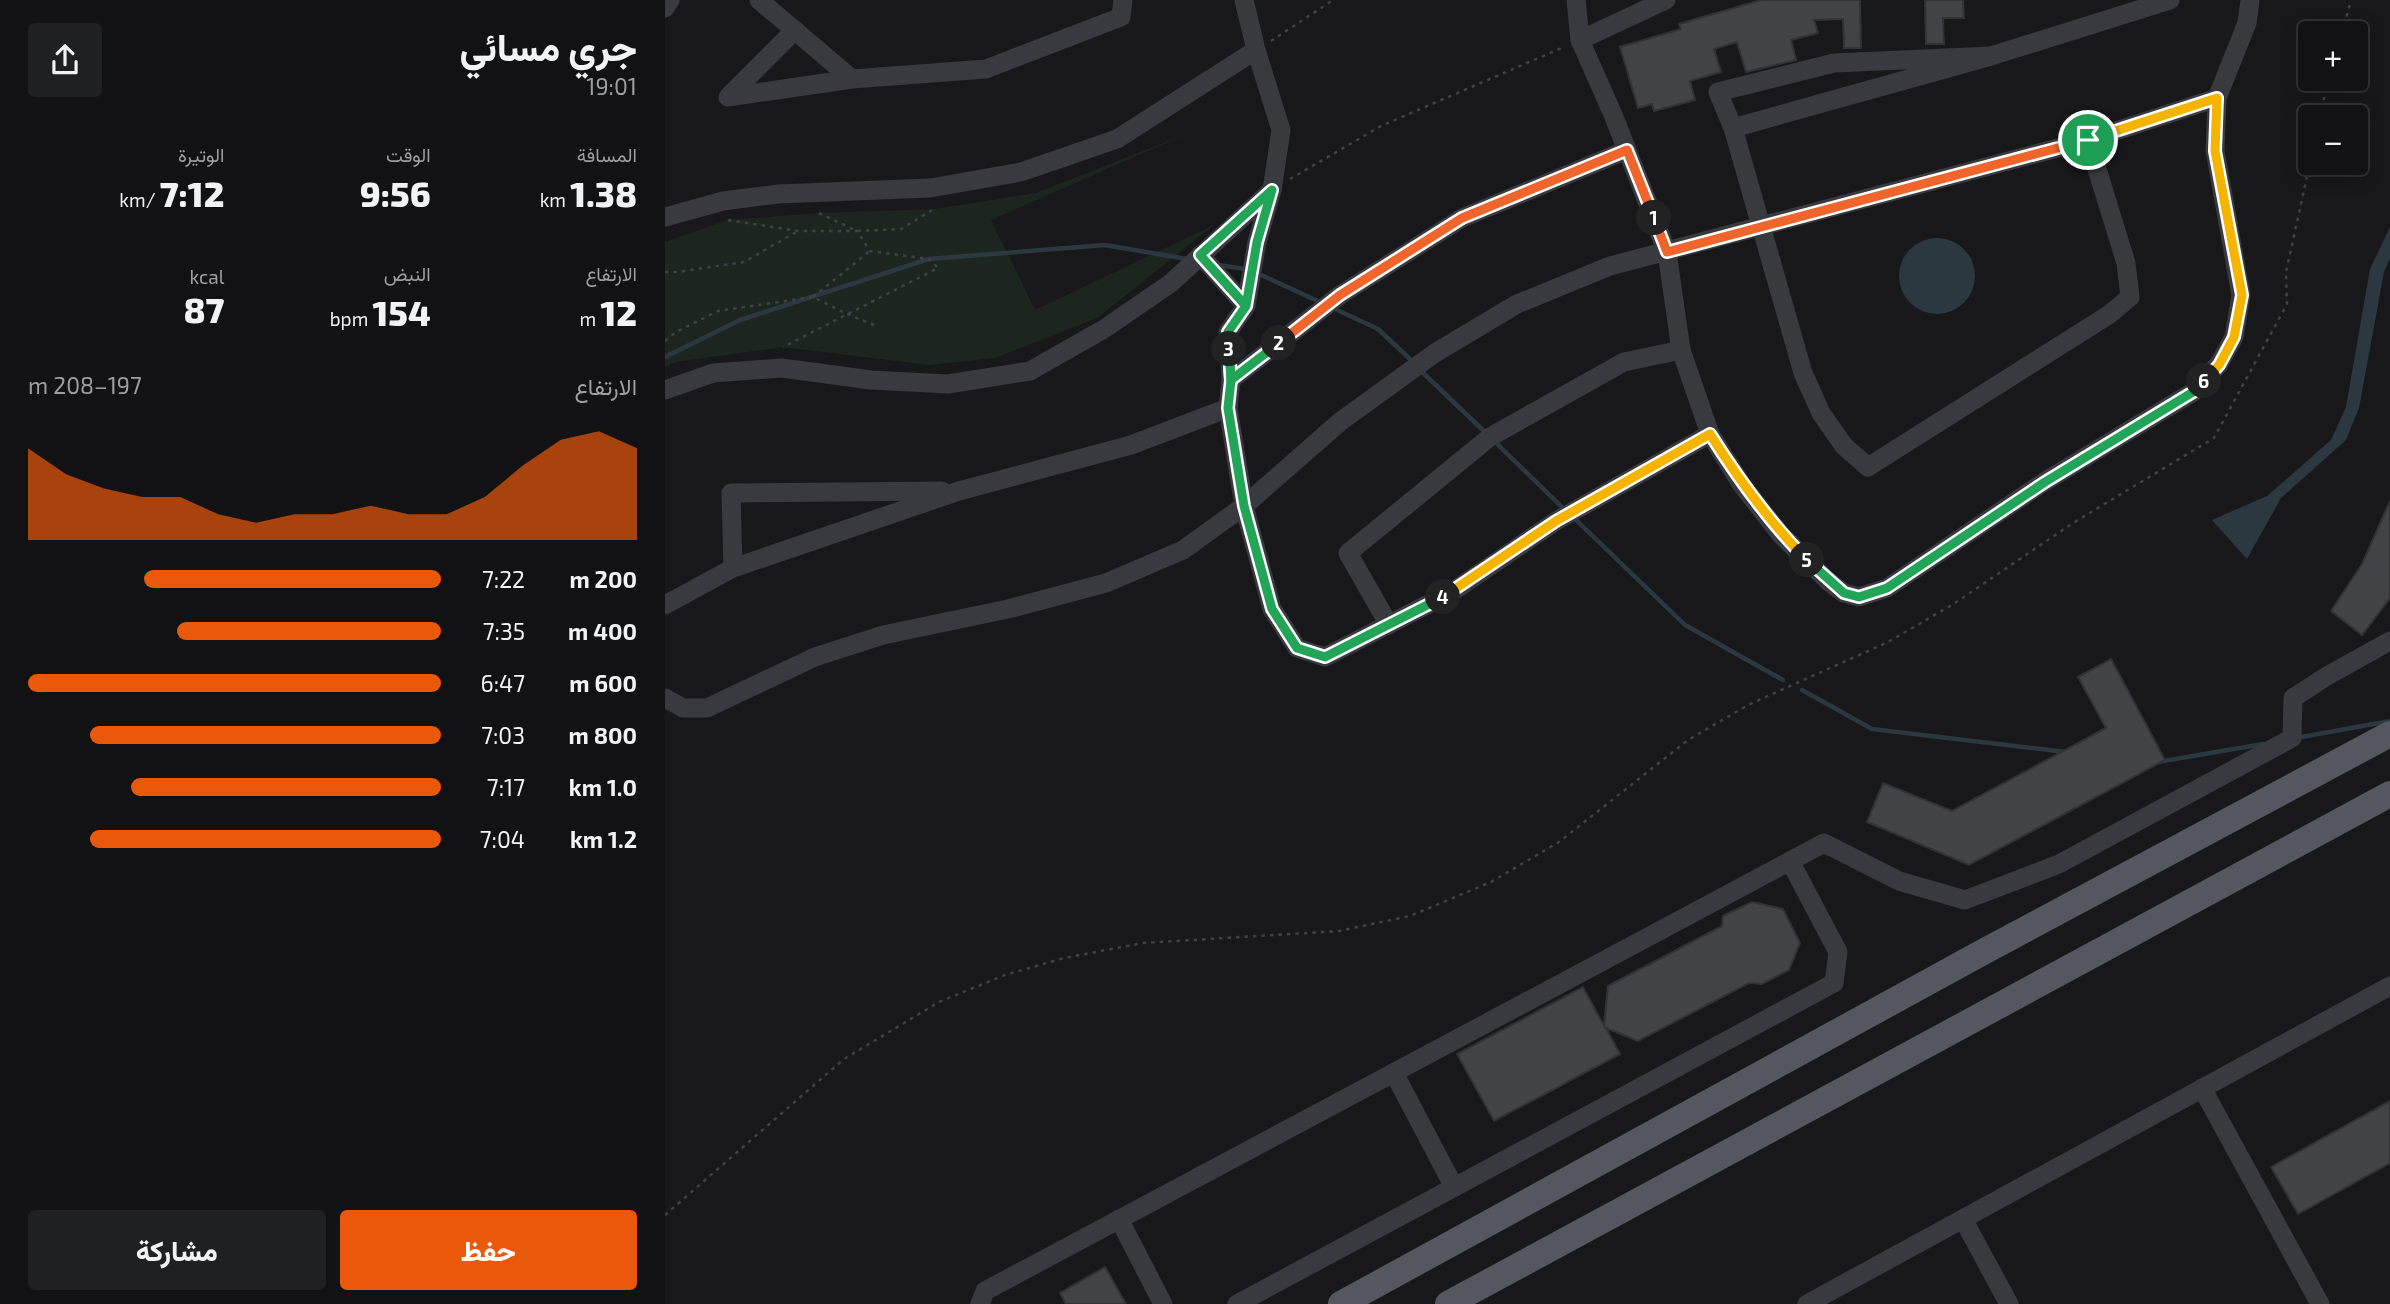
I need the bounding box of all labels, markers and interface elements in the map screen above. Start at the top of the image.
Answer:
map controls [2298,21,2368,175]
button: + [2298,21,2368,91]
button: share [28,23,102,97]
text: جري مسائي [460,23,637,69]
text: 19:01 [586,72,637,100]
button: − [2298,105,2368,175]
pin [2058,110,2118,170]
icon: arrive [2069,121,2107,159]
text: الوتيرة [178,143,224,166]
text: الوقت [386,143,431,166]
text: المسافة [577,143,637,166]
text: 7:12 [160,172,224,214]
text: 9:56 [360,172,431,214]
text: 1.38 [570,172,637,214]
text: /km [119,188,160,211]
text: km [540,188,570,211]
pin: 1 [1637,200,1671,235]
text: 1 [1649,206,1658,229]
text: النبض [384,262,431,285]
text: الارتفاع [585,262,637,285]
text: kcal [190,265,224,288]
text: 87 [183,288,224,330]
text: 154 [373,291,431,333]
text: 12 [601,291,637,333]
text: bpm [330,307,373,330]
text: m [580,307,601,330]
pin: 2 [1261,326,1297,360]
text: 2 [1273,331,1284,354]
pin: 3 [1211,332,1247,366]
text: 3 [1223,337,1234,360]
pin: 6 [2187,364,2221,398]
text: 6 [2198,369,2209,392]
text: 197–208 m [28,371,142,399]
text: الارتفاع [575,372,637,400]
pin: 5 [1789,542,1825,578]
text: 5 [1801,548,1812,571]
text: 7:22 [482,565,525,593]
text: 200 m [569,565,637,593]
pin: 4 [1425,580,1461,614]
text: 4 [1436,585,1449,608]
text: 7:35 [483,617,525,645]
text: 400 m [568,617,637,645]
text: 6:47 [480,669,525,697]
text: 600 m [569,669,637,697]
text: 7:03 [481,721,525,749]
text: 800 m [568,721,637,749]
text: 7:17 [487,773,525,801]
text: 1.0 km [569,773,637,801]
text: 7:04 [480,825,525,853]
text: 1.2 km [570,825,637,853]
button: مشاركة [28,1210,326,1290]
button: حفظ [340,1210,637,1290]

